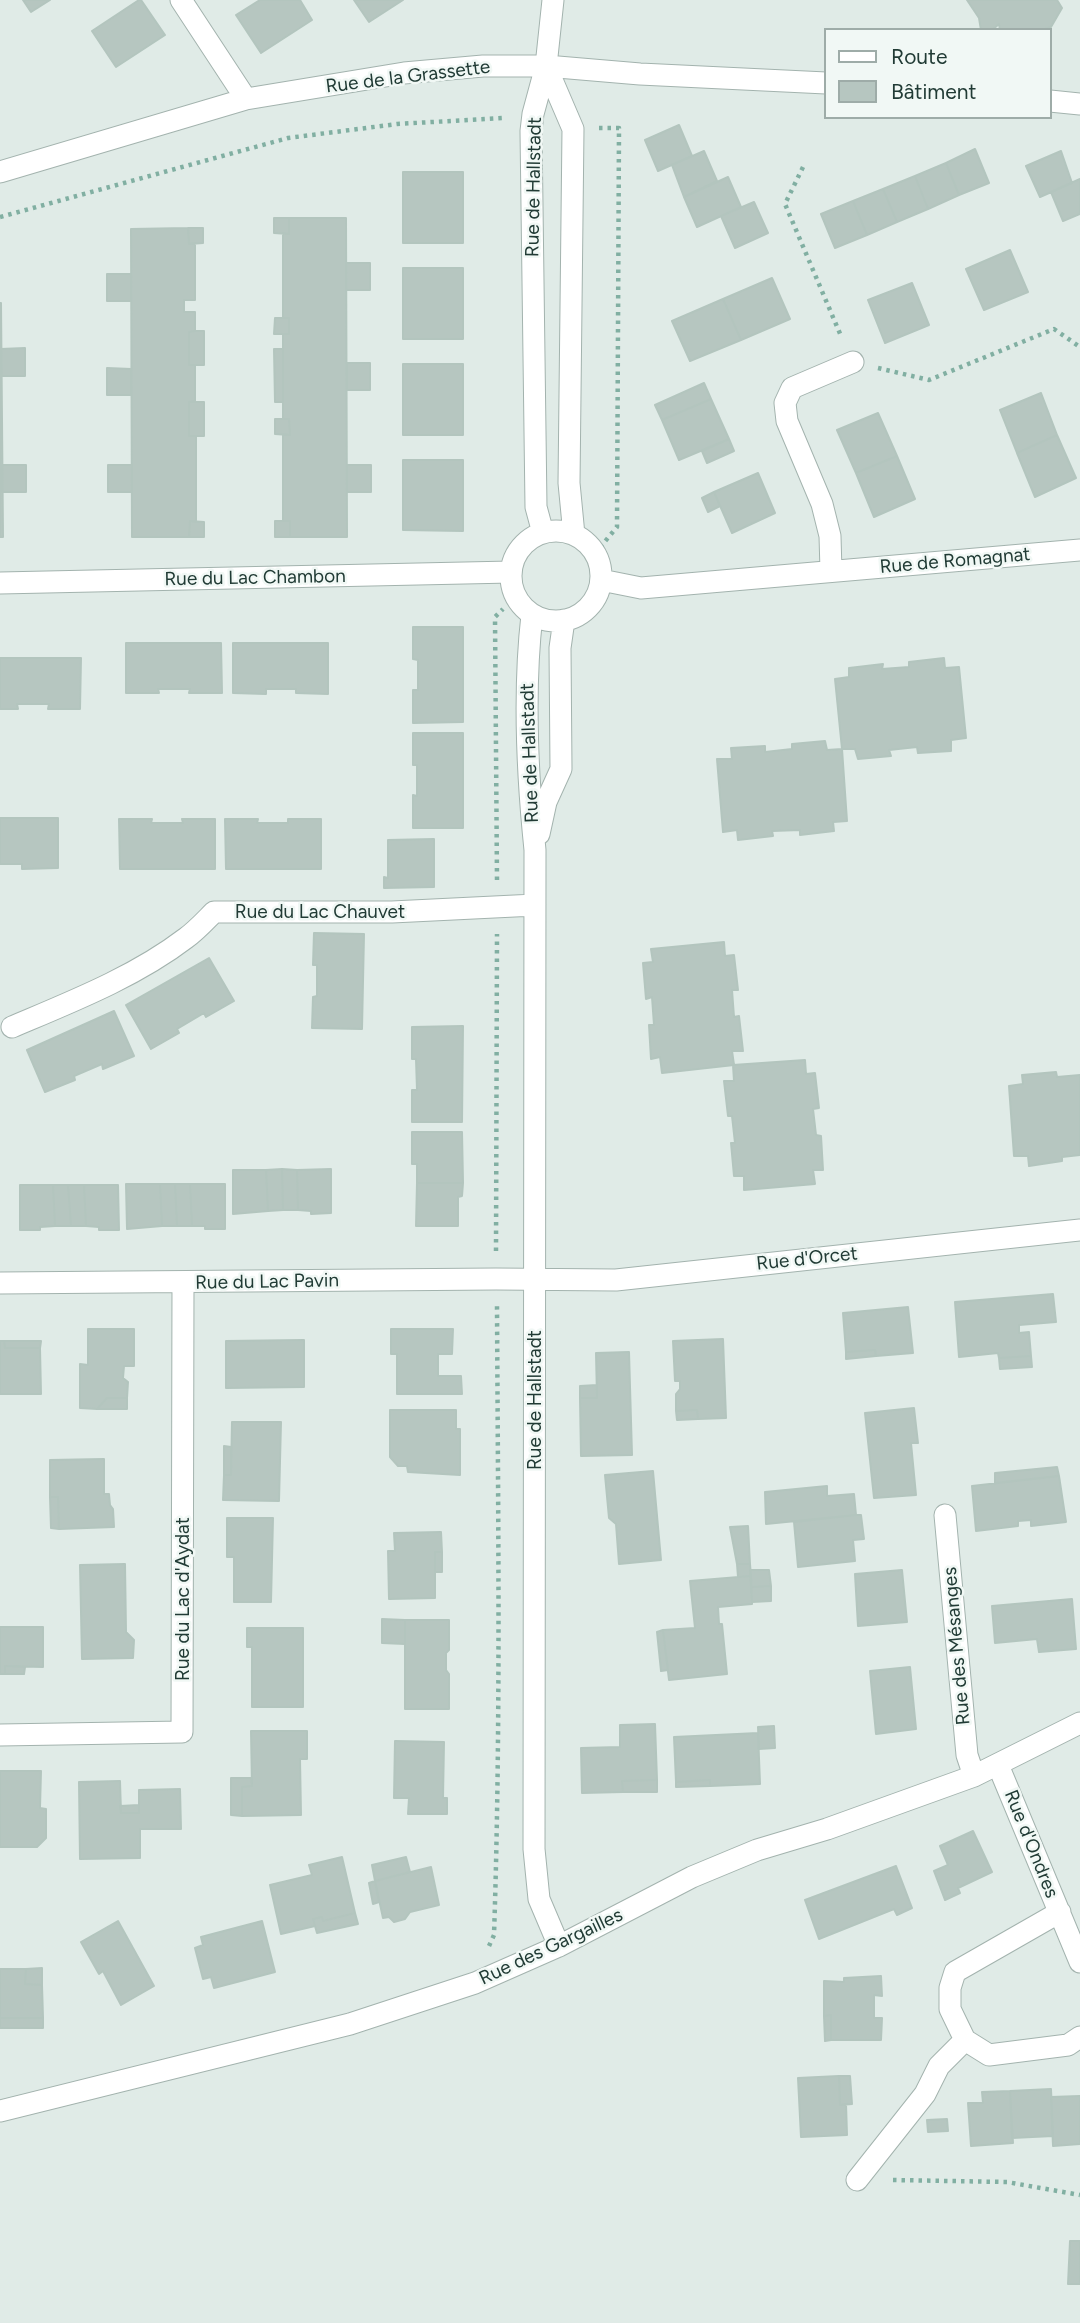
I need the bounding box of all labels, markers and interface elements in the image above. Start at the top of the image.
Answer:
legend [824,28,1052,119]
text: Route [891,44,947,69]
street label: Rue de la Grassette [324,56,492,98]
text: Bâtiment [891,79,976,104]
street label: Rue de Hallstadt [521,117,547,257]
street label: Rue de Romagnat [879,543,1031,579]
street label: Rue du Lac Chambon [164,565,346,591]
street label: Rue de Hallstadt [516,683,544,823]
street label: Rue du Lac Chauvet [235,901,405,923]
street label: Rue d'Orcet [755,1242,859,1276]
street label: Rue du Lac Pavin [195,1269,339,1295]
street label: Rue de Hallstadt [524,1330,546,1470]
street label: Rue du Lac d'Aydat [172,1517,194,1681]
street label: Rue des Mésanges [939,1566,975,1726]
street label: Rue d'Ondres [999,1787,1063,1901]
street label: Rue des Gargailles [475,1904,627,1990]

